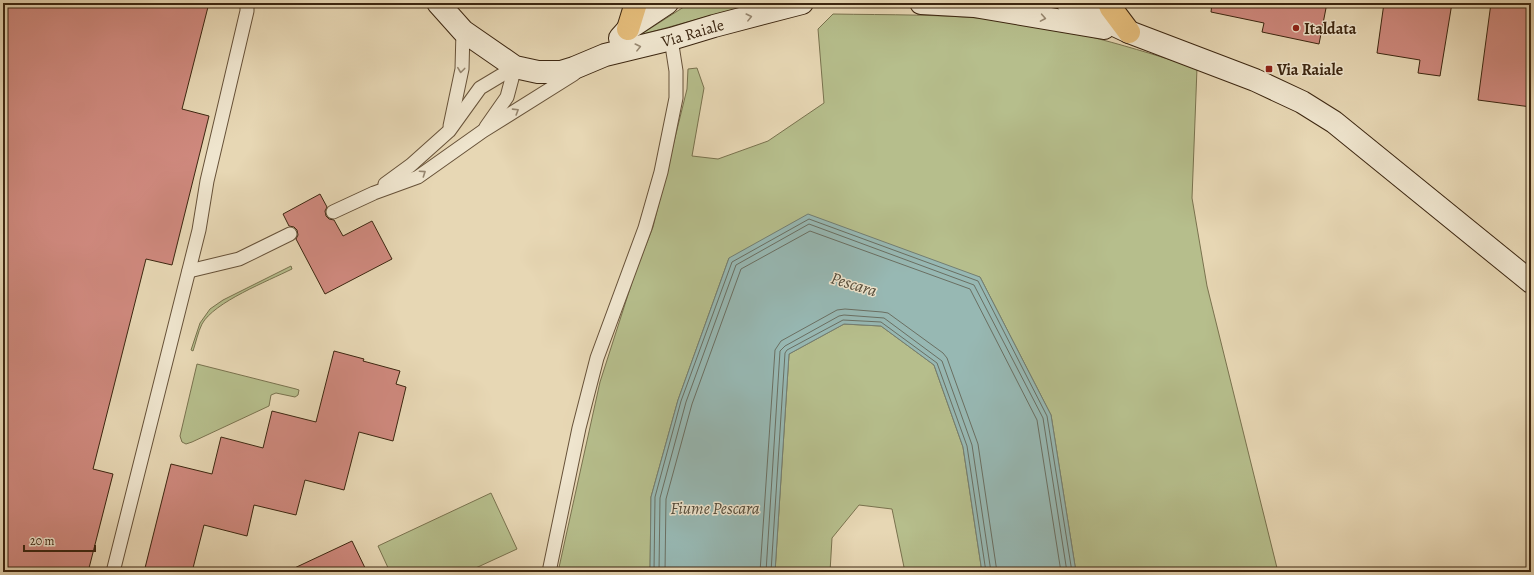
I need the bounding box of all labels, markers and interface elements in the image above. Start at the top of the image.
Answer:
one-way arrow [745,13,752,22]
one-way arrow [1040,13,1046,22]
street label: Via Raiale [658,14,726,53]
place label: Italdata [1304,18,1357,40]
marker: Italdata [1291,23,1301,33]
one-way arrow [634,43,641,51]
place label: Via Raiale [1276,59,1343,81]
marker: Via Raiale [1264,64,1274,74]
one-way arrow [457,66,466,73]
one-way arrow [512,108,519,115]
one-way arrow [419,170,426,178]
water label: Pescara [828,267,880,302]
water label: Fiume Pescara [670,497,760,520]
scale bar [24,527,95,553]
text: 20 m [30,533,54,549]

